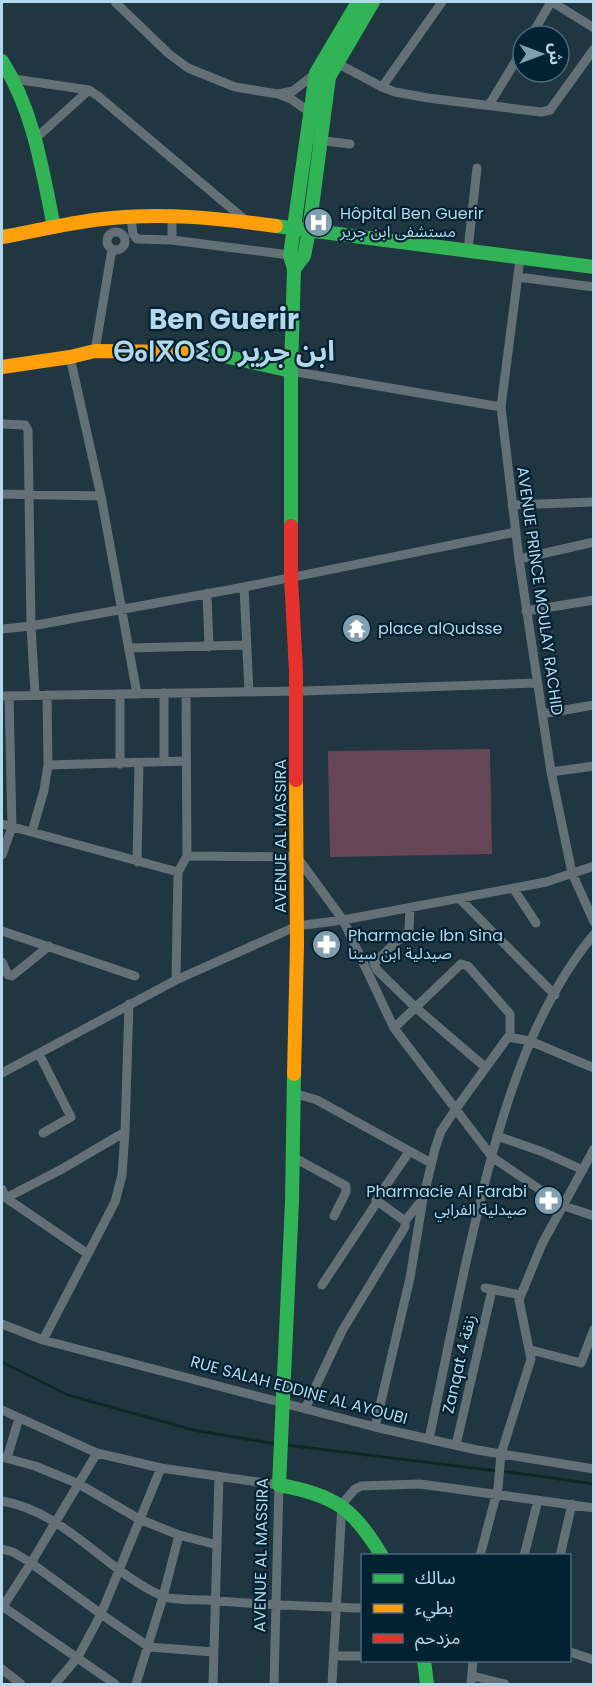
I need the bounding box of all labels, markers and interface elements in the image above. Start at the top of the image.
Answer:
north arrow [511,24,571,84]
text: ش [544,43,567,65]
place label: Hôpital Ben Guerir مستشفى ابن جرير [339,202,484,243]
hospital icon: Hôpital Ben Guerir مستشفى ابن جرير [303,206,335,238]
district label: Ben Guerir ⴱⴰⵏⴳⵔⵉⵔ ابن جرير [113,300,335,371]
street label: AVENUE PRINCE MOULAY RACHID [511,465,569,717]
temple icon: place alQudsse [341,612,373,644]
place label: place alQudsse [378,617,503,640]
street label: AVENUE AL MASSIRA [269,759,292,913]
place label: Pharmacie Ibn Sina صيدلية ابن سينا [348,924,503,965]
pharmacy icon: Pharmacie Ibn Sina صيدلية ابن سينا [311,928,343,960]
place label: Pharmacie Al Farabi صيدلية الفرابي [366,1180,527,1221]
pharmacy icon: Pharmacie Al Farabi صيدلية الفرابي [532,1184,564,1216]
street label: Zanqat 4 زنقة [436,1312,482,1416]
street label: RUE SALAH EDDINE AL AYOUBI [188,1350,410,1430]
street label: AVENUE AL MASSIRA [248,1478,274,1632]
legend [361,1554,571,1662]
text: سالك [415,1565,456,1590]
text: بطيء [415,1595,453,1621]
text: مزدحم [415,1625,460,1651]

